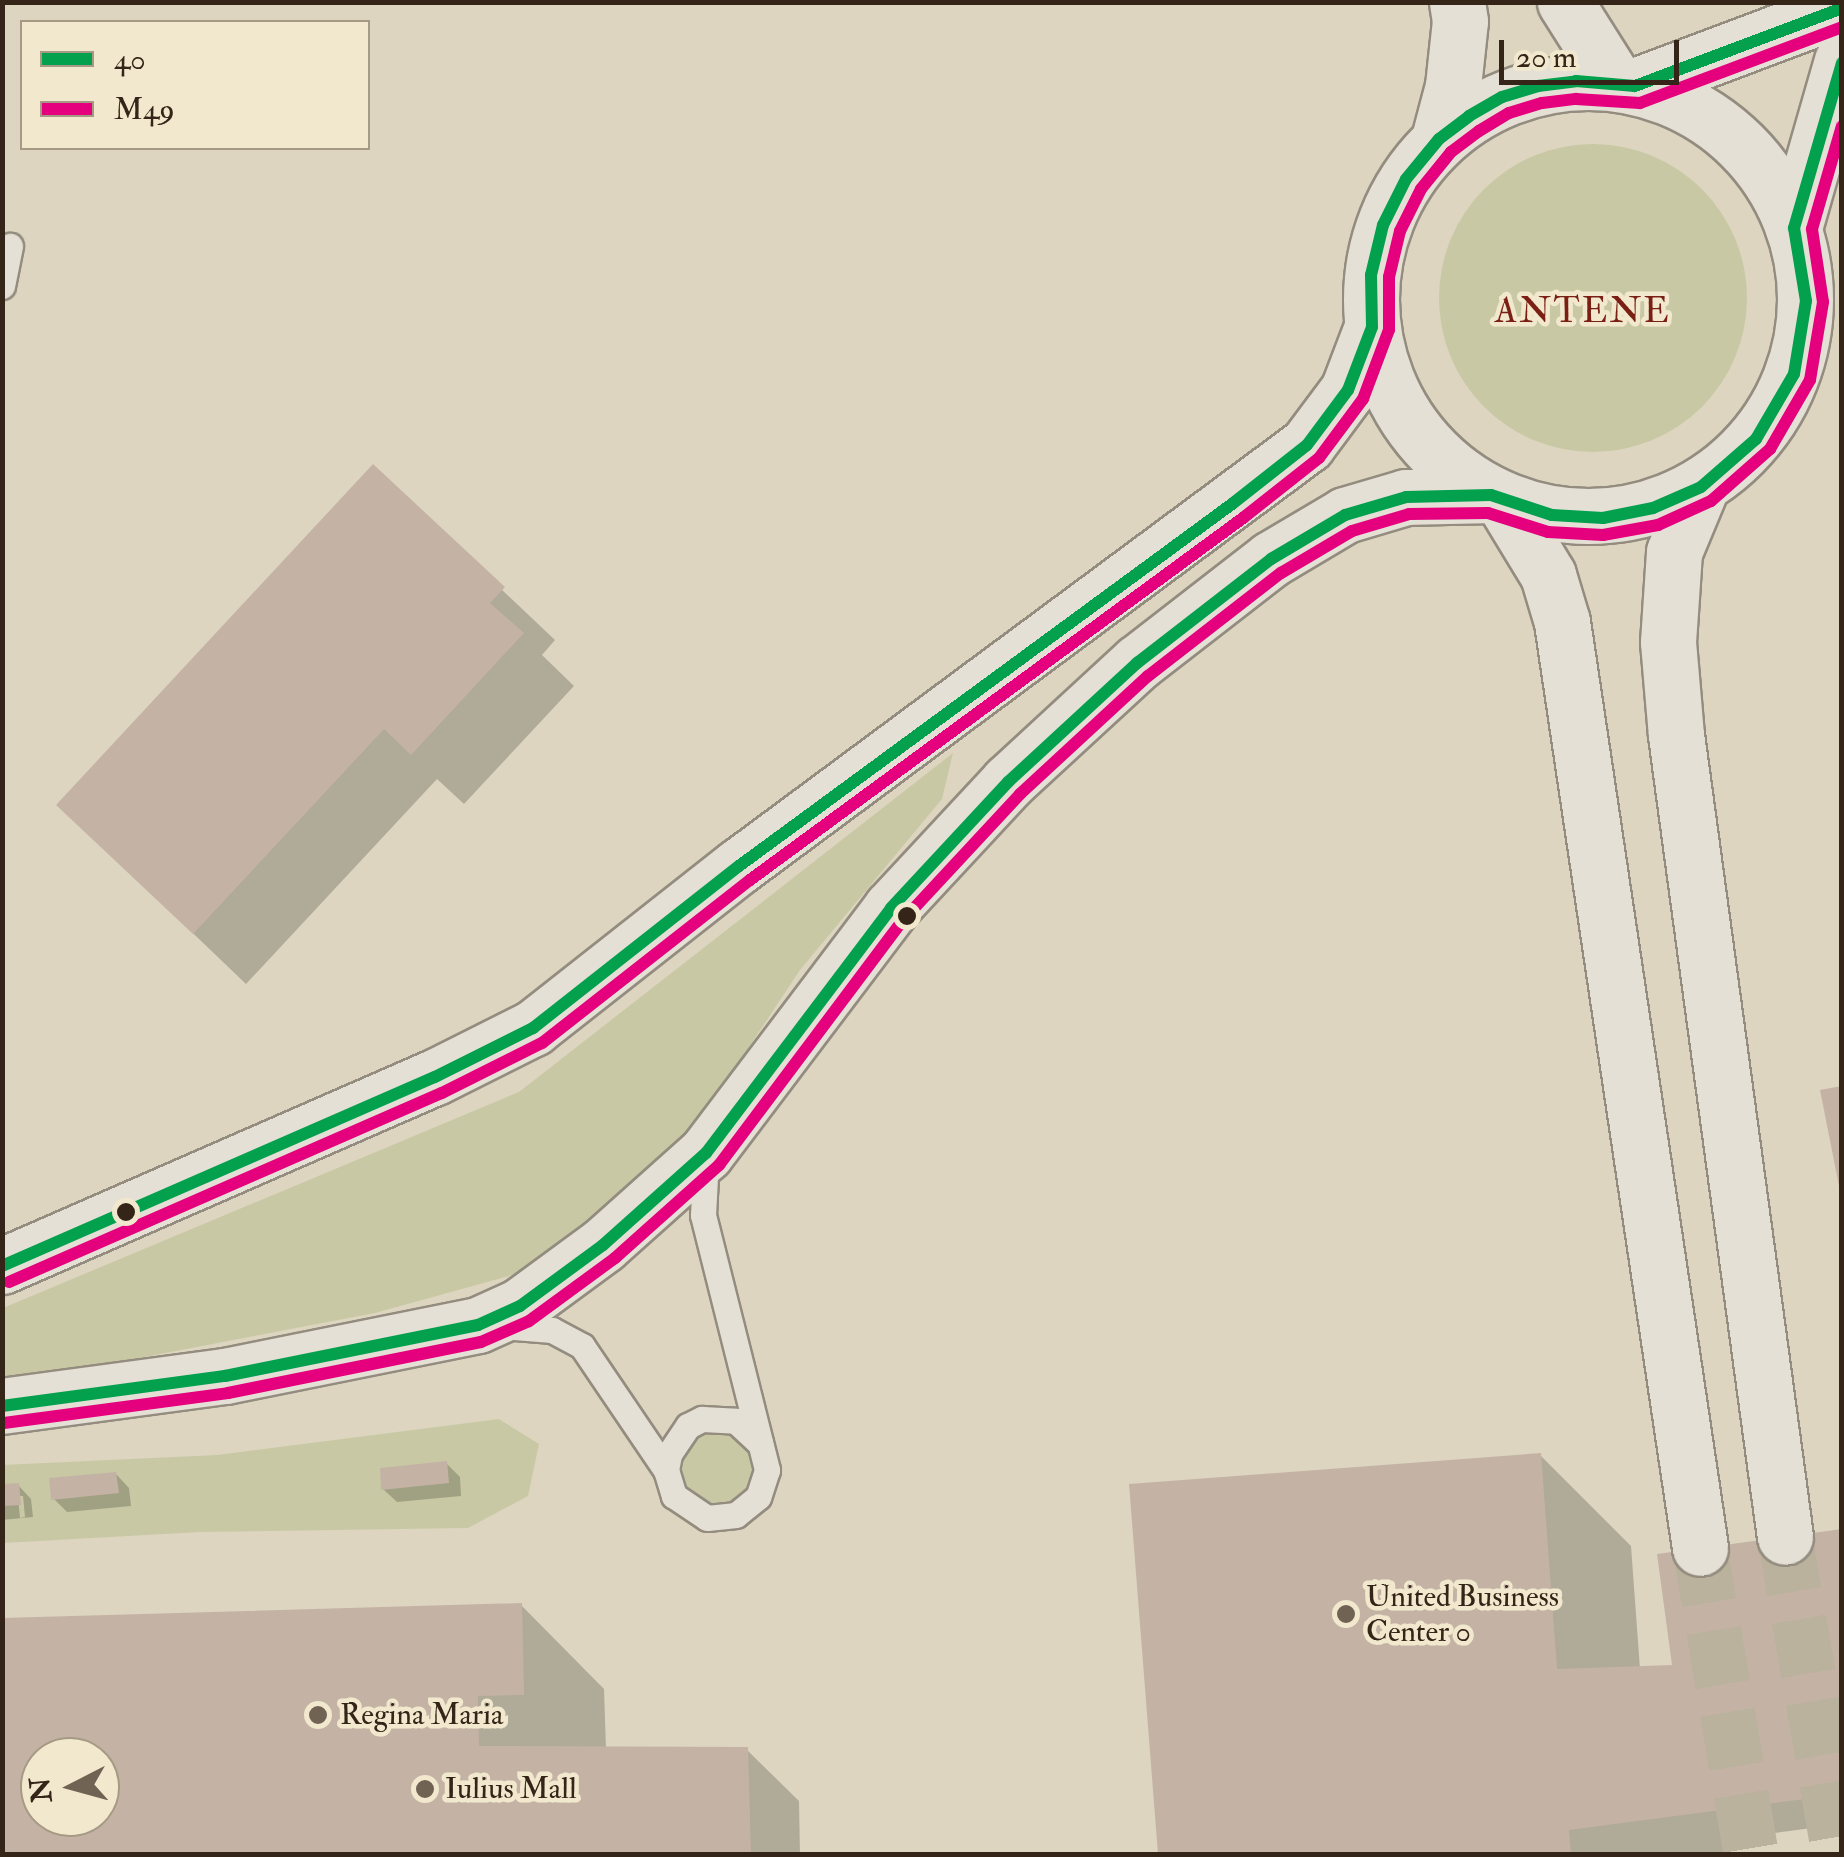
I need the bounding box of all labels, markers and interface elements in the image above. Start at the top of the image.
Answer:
legend [20,20,370,150]
scale bar [1504,20,1684,82]
text: 20 m [1516,39,1576,76]
text: 40 [114,41,146,78]
text: M49 [114,91,175,128]
district label: ANTENE [1495,290,1671,332]
unlabelled marker [897,906,917,926]
unlabelled marker [116,1202,136,1222]
place label: United Business Center 0 [1366,1579,1559,1650]
marker: United Business Center 0 [1335,1603,1357,1625]
place label: Regina Maria [340,1697,503,1733]
marker: Regina Maria [305,1702,331,1728]
north arrow [20,1737,120,1837]
place label: Iulius Mall [445,1771,577,1807]
text: N [23,1776,60,1804]
marker: Iulius Mall [414,1778,436,1800]

